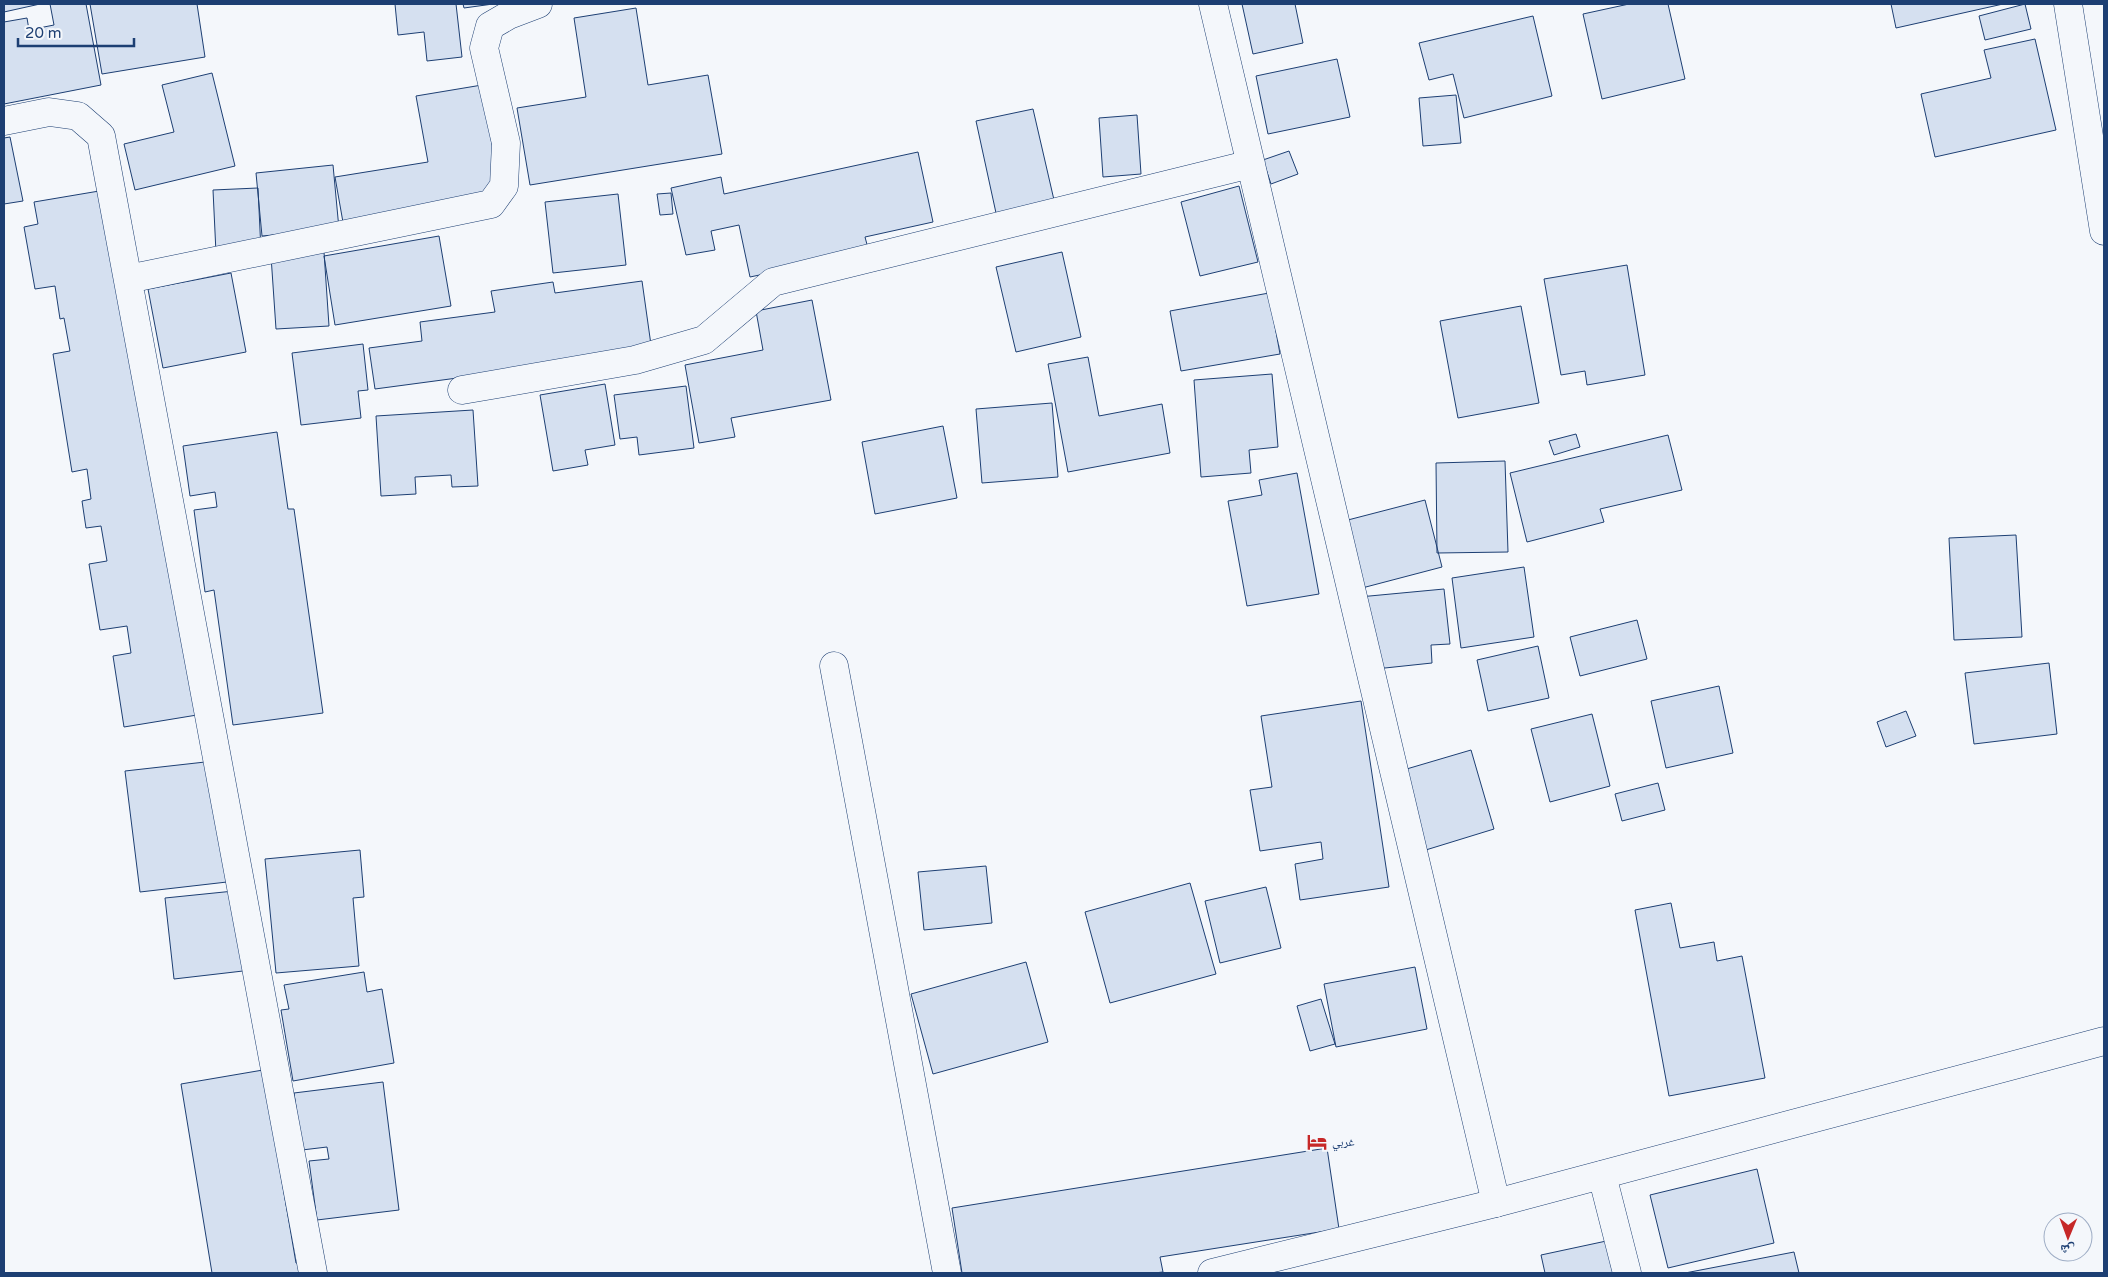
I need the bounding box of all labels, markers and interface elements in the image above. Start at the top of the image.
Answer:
scale bar [18,15,134,47]
text: 20 m [25,24,62,42]
hotel icon: غربي [1306,1131,1328,1153]
place label: غربي [1332,1135,1354,1152]
north arrow [2043,1212,2093,1262]
text: ش [2060,1241,2075,1258]

